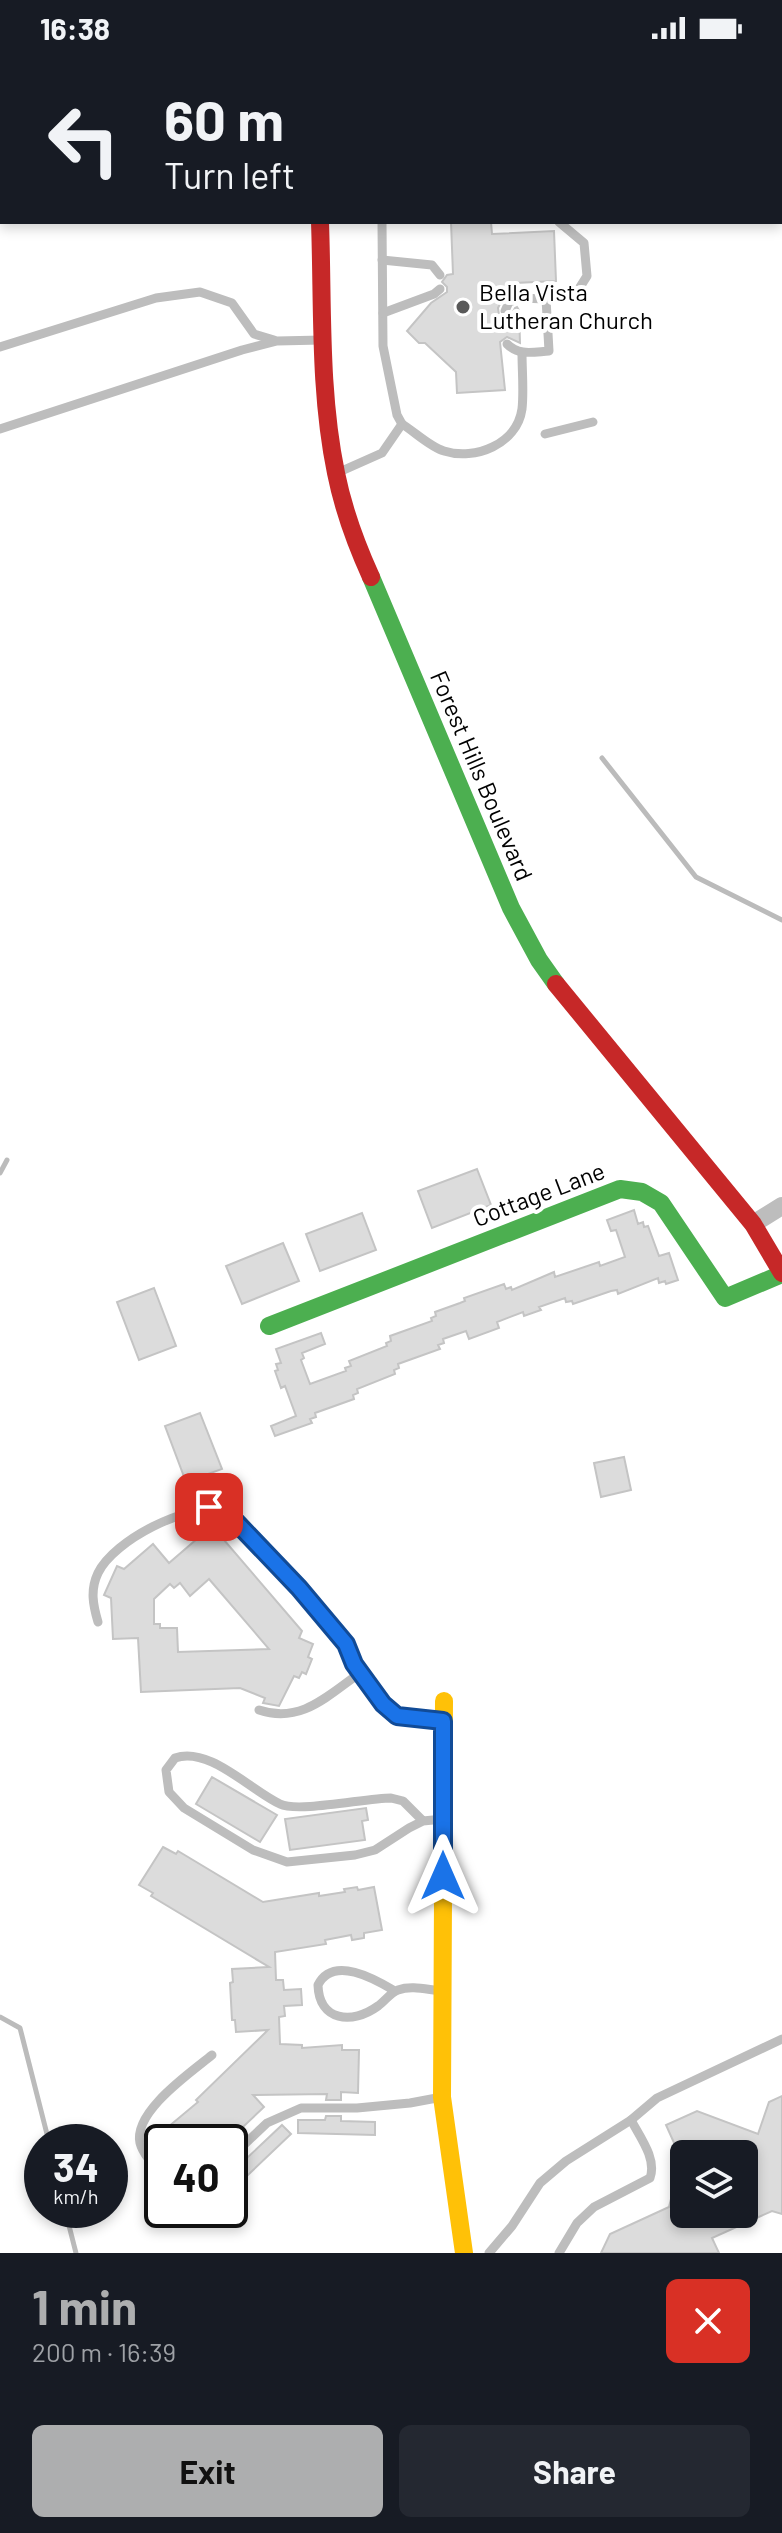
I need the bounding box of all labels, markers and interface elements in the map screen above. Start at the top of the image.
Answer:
text: 16:38 [40,10,110,46]
text: 60 m [164,85,284,152]
icon: left [32,88,136,192]
text: Turn left [164,153,295,196]
place label: Bella Vista Lutheran Church [479,277,653,334]
marker: Bella Vista Lutheran Church [454,298,472,316]
street label: Forest Hills Boulevard [425,666,540,885]
street label: Cottage Lane [468,1155,609,1232]
pin [175,1473,243,1541]
icon: arrive [187,1485,231,1529]
position arrow [401,1834,485,1918]
speed limit sign: 40 [144,2124,248,2228]
map controls [670,2140,758,2228]
button: layers [670,2140,758,2228]
text: 34 [53,2142,99,2190]
text: km/h [53,2184,99,2208]
text: 1 min [32,2277,137,2335]
button: close [666,2279,750,2363]
text: 200 m · 16:39 [32,2336,176,2367]
button: Exit [32,2425,383,2517]
button: Share [399,2425,750,2517]

